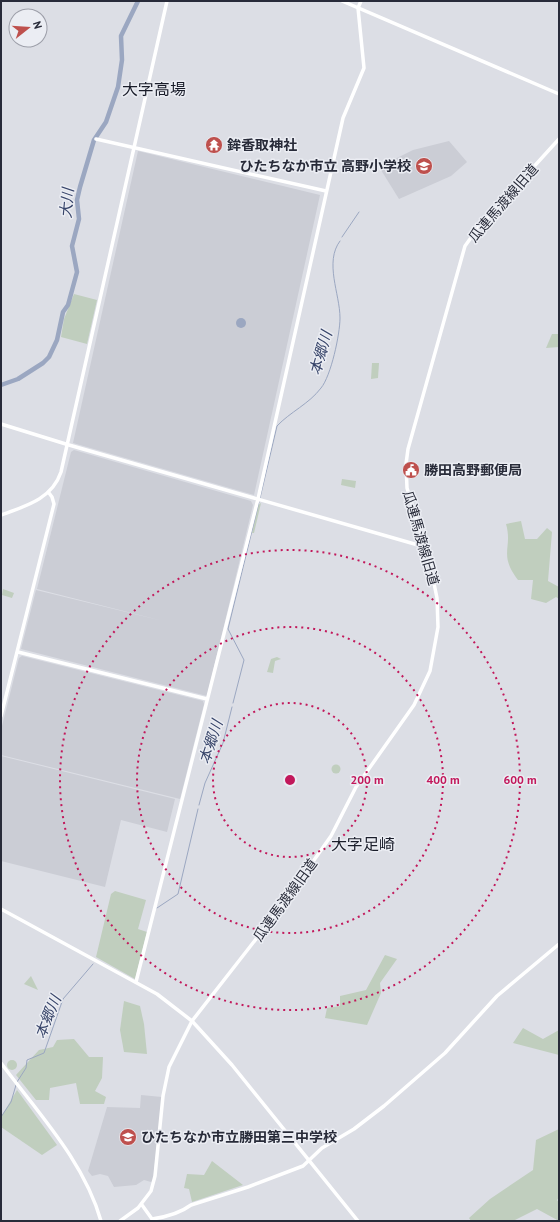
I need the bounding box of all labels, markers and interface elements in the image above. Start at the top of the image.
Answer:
north arrow [8,8,48,48]
text: N [30,20,45,31]
district label: 大字高場 [122,79,186,99]
temple icon: 鉾香取神社 [204,135,224,155]
place label: 鉾香取神社 [227,136,297,154]
school or university icon: ひたちなか市立 高野小学校 [414,156,434,176]
place label: ひたちなか市立 高野小学校 [239,157,411,175]
street label: 瓜連馬渡線旧道 [464,160,542,246]
water label: 大川 [56,185,77,219]
water label: 本郷川 [305,327,336,377]
public building icon: 勝田高野郵便局 [401,460,421,480]
place label: 勝田高野郵便局 [424,461,522,479]
street label: 瓜連馬渡線旧道 [399,488,443,588]
water label: 本郷川 [195,716,227,766]
text: 200 m [350,772,384,787]
text: 400 m [426,772,460,787]
text: 600 m [503,772,537,787]
centre of rings [283,773,297,787]
district label: 大字足崎 [331,834,395,854]
street label: 瓜連馬渡線旧道 [249,855,321,945]
water label: 本郷川 [30,991,66,1041]
school or university icon: ひたちなか市立勝田第三中学校 [118,1127,138,1147]
place label: ひたちなか市立勝田第三中学校 [141,1128,337,1146]

